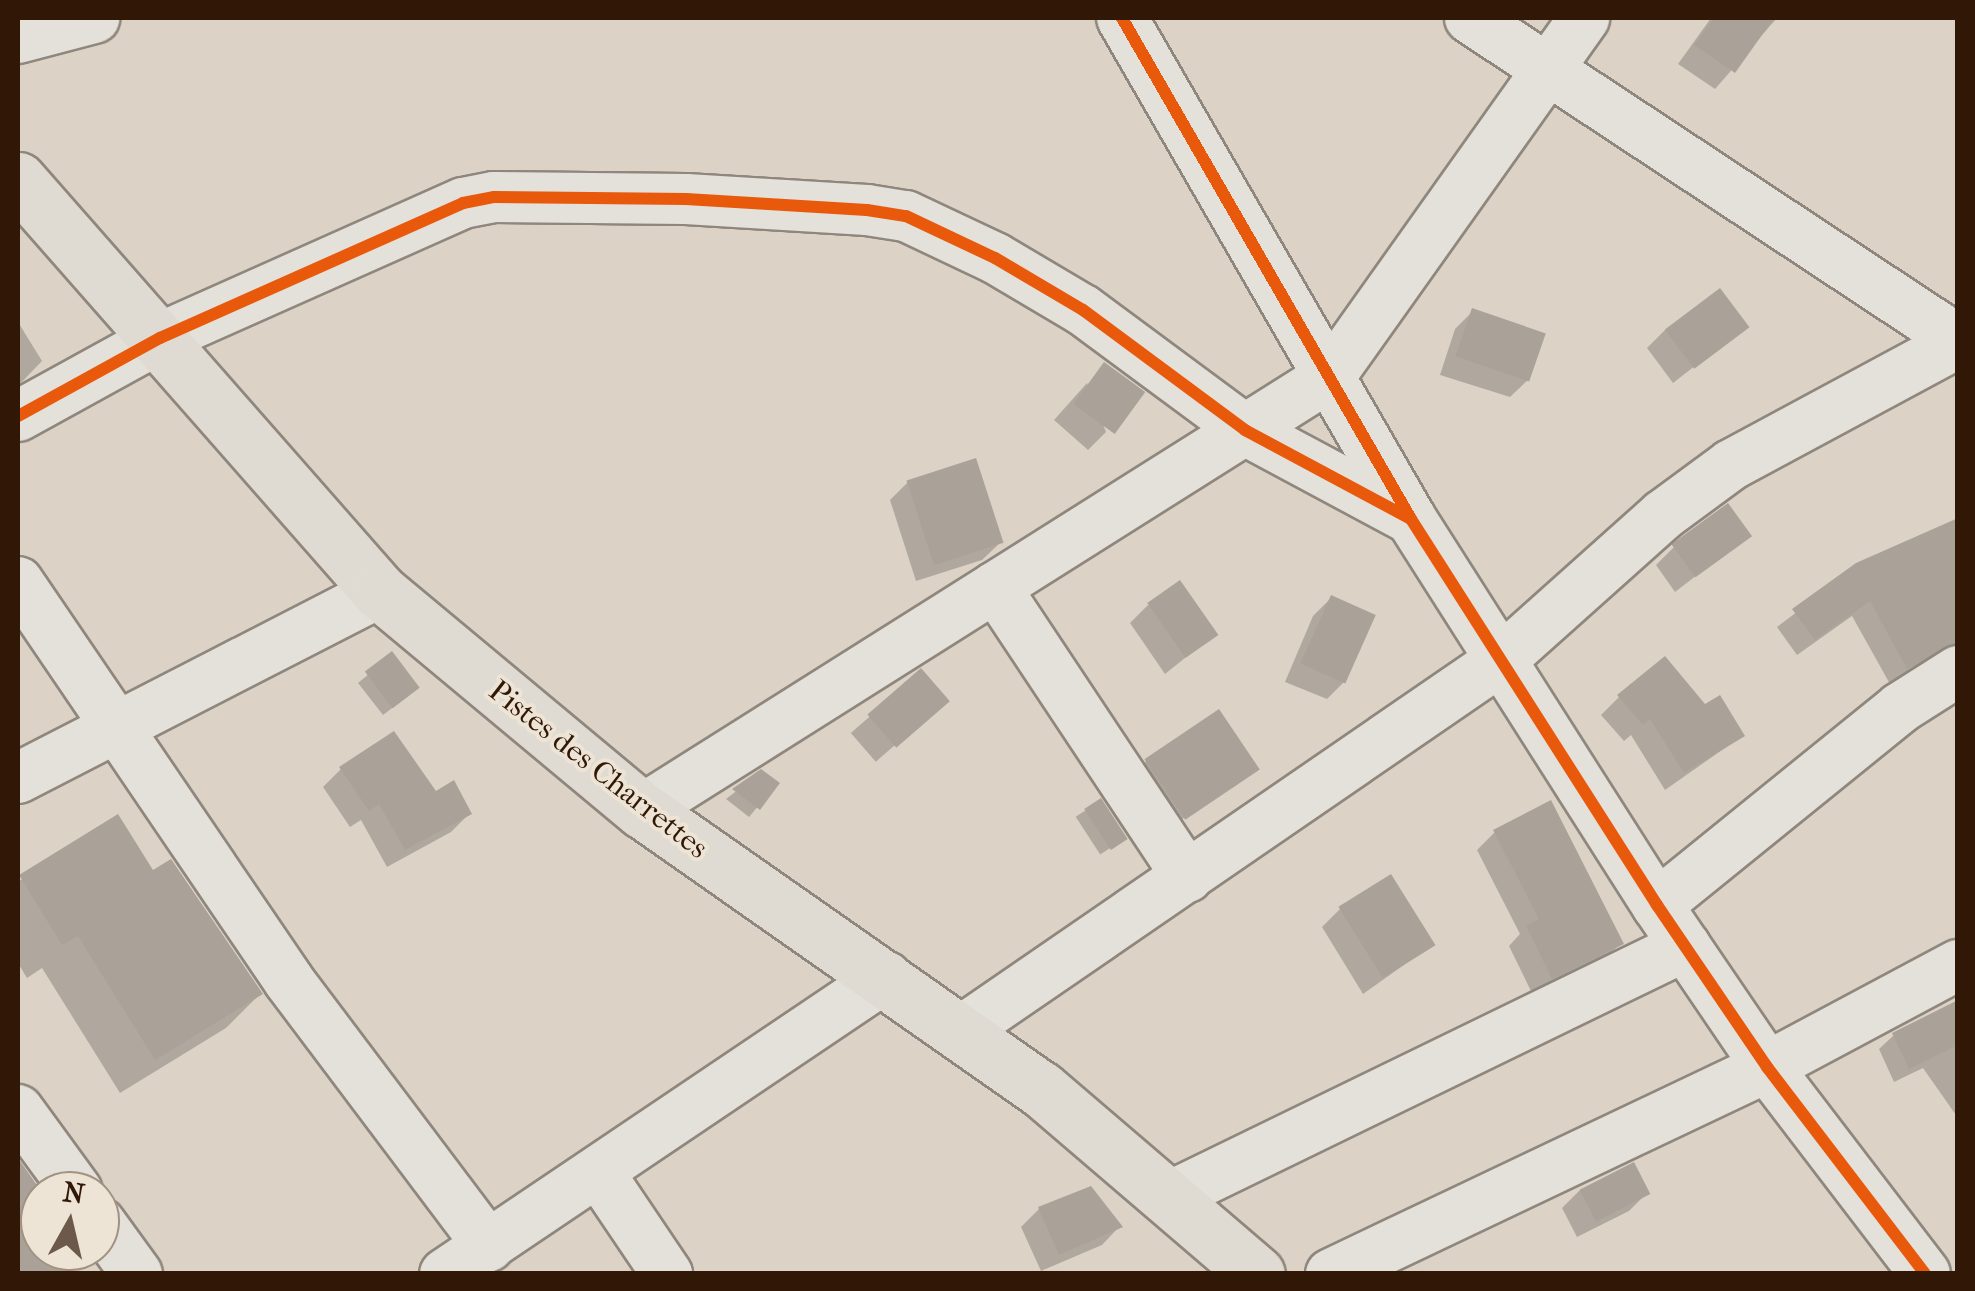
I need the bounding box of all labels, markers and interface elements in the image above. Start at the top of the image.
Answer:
street label: Pistes des Charrettes [481,673,715,867]
north arrow [20,1171,120,1271]
text: N [61,1175,87,1211]

